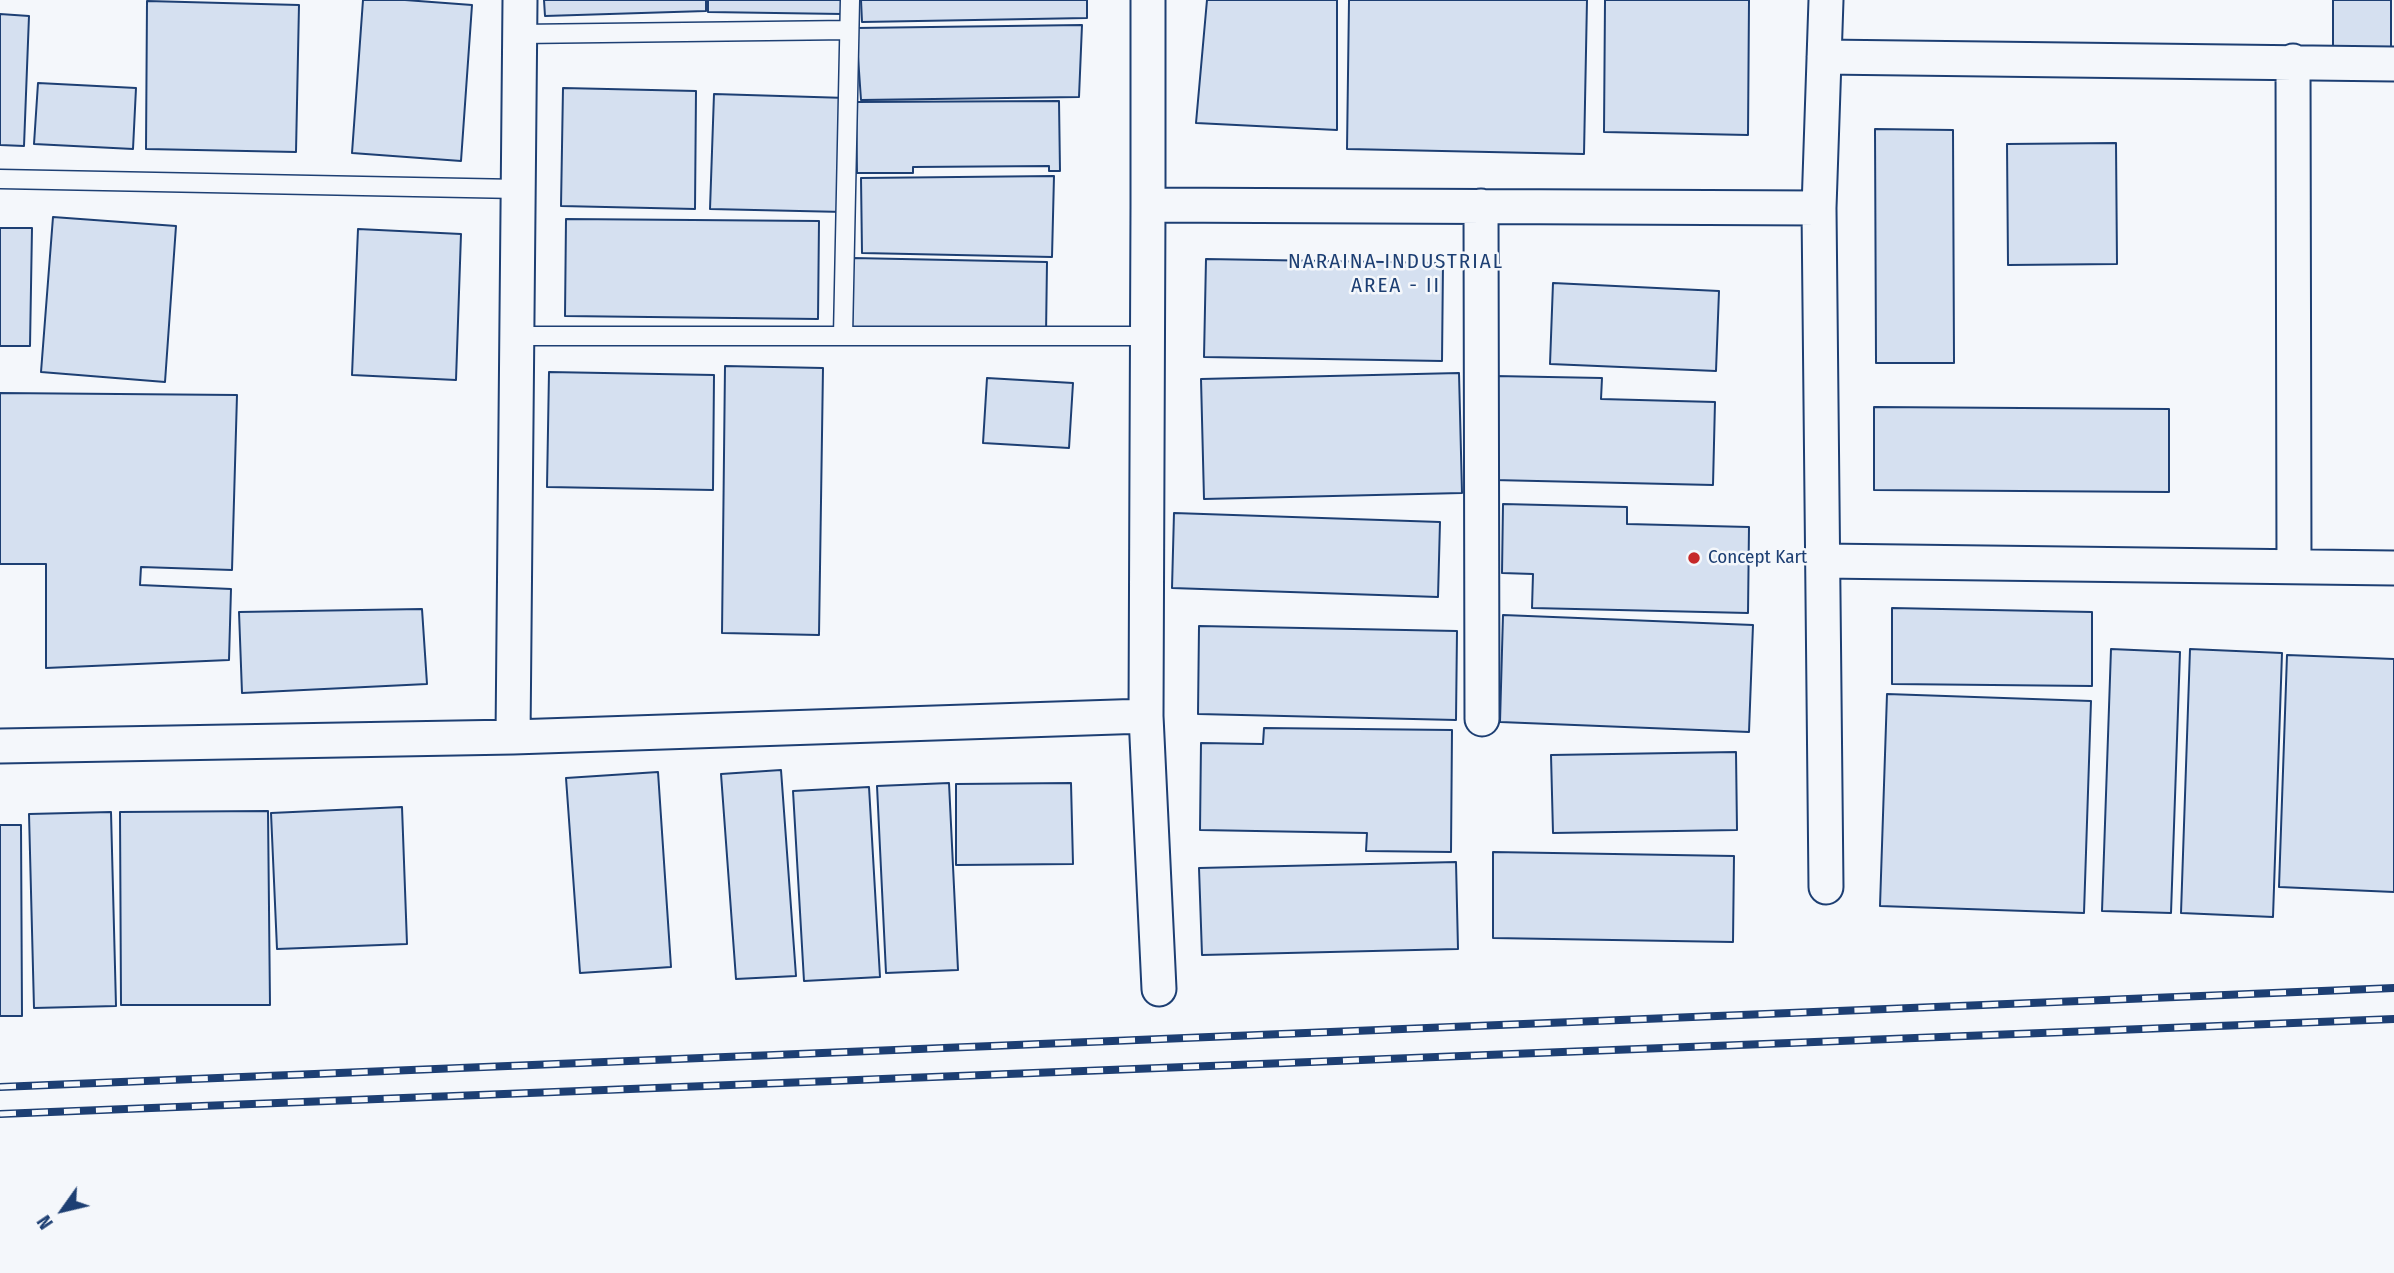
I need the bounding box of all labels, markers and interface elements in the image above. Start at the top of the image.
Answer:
district label: NARAINA INDUSTRIAL AREA - II [1290,249,1502,299]
place label: Concept Kart [1708,547,1807,569]
marker: Concept Kart [1686,550,1702,566]
north arrow [28,1175,98,1245]
text: N [32,1211,58,1233]

